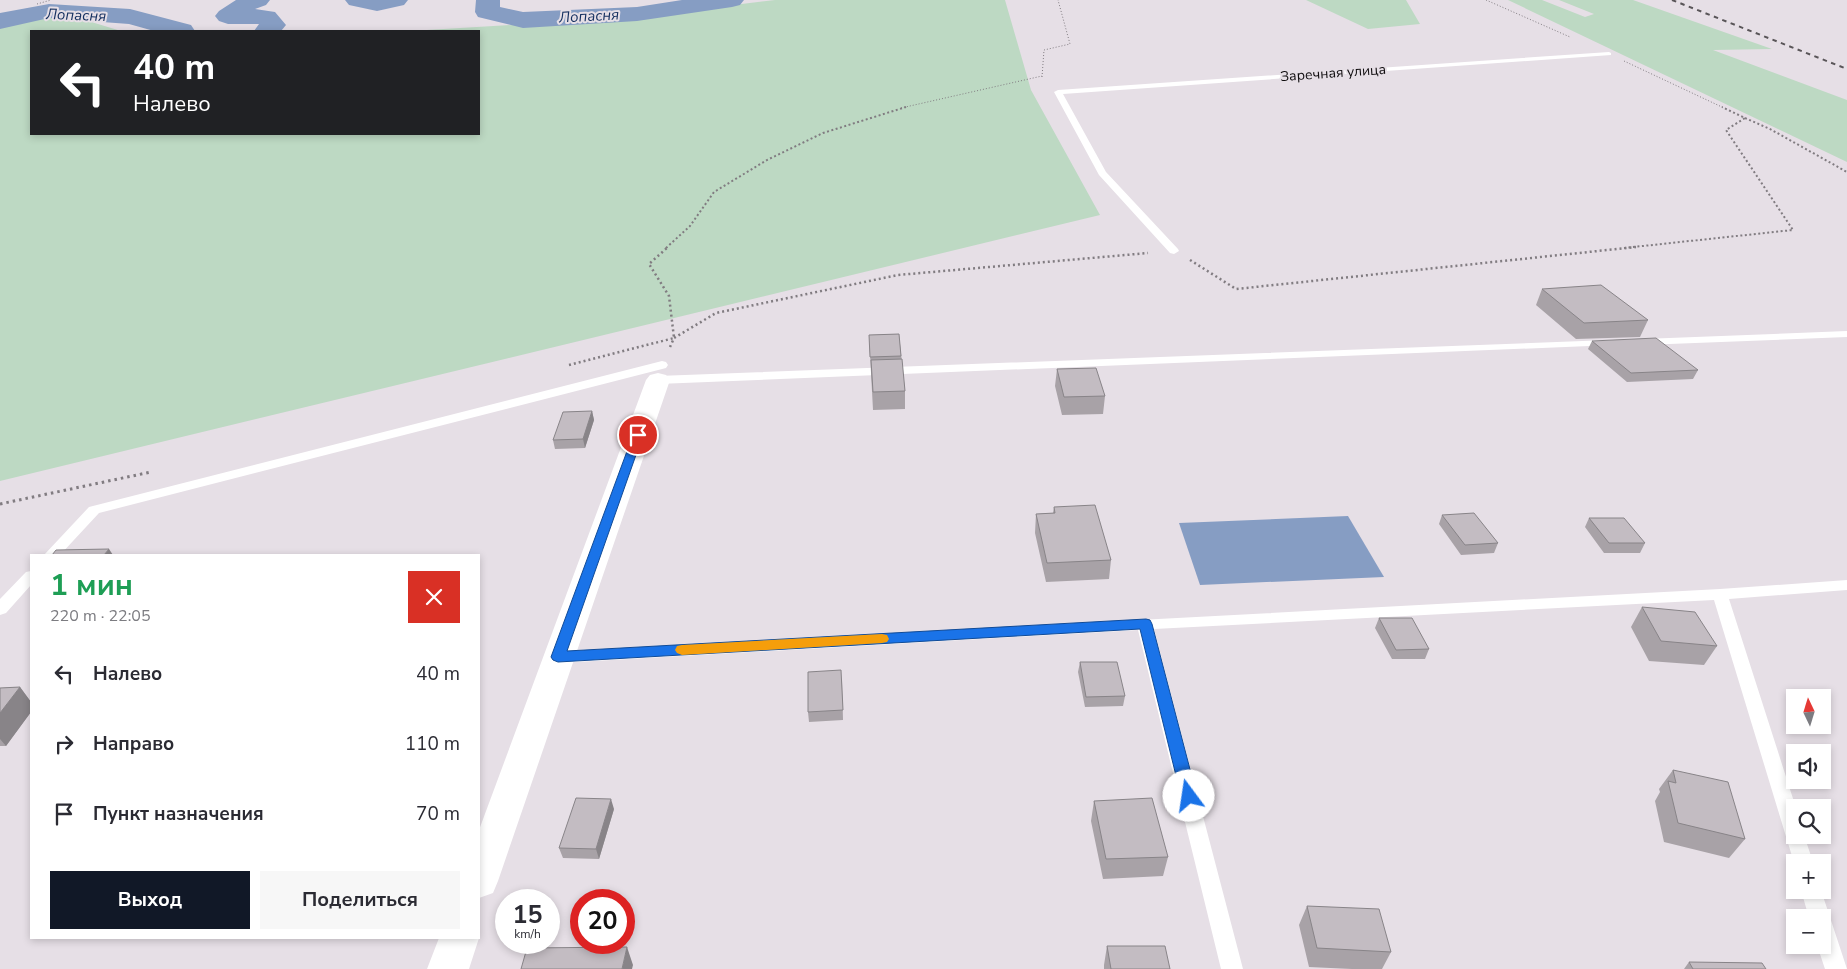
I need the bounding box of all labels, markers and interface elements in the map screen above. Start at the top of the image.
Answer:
water label: Лопасня [44,4,107,26]
water label: Лопасня [557,4,620,28]
text: 40 m [133,44,215,91]
icon: left [50,50,115,115]
street label: Заречная улица [1279,60,1387,86]
text: Налево [133,89,211,119]
pin [617,414,659,456]
icon: arrive [624,421,652,449]
text: 1 мин [50,565,133,606]
button: close [408,571,460,623]
text: 220 m · 22:05 [50,605,151,627]
icon: left [50,660,78,688]
text: Налево [93,661,162,687]
text: 40 m [416,661,460,687]
north arrow [1786,689,1831,734]
map controls [1786,689,1831,954]
icon: right [50,730,78,758]
text: Направо [93,731,174,757]
text: 110 m [405,731,460,757]
button: sound [1786,744,1831,789]
position arrow [1162,769,1214,821]
button: search [1786,799,1831,844]
icon: arrive [50,800,78,828]
text: Пункт назначения [93,801,264,827]
text: 70 m [416,801,460,827]
button: + [1786,854,1831,899]
button: Выход [50,871,250,929]
button: Поделиться [260,871,460,929]
speed limit sign: 20 [570,889,635,954]
text: 15 [512,898,543,932]
button: − [1786,909,1831,954]
text: km/h [514,926,541,942]

